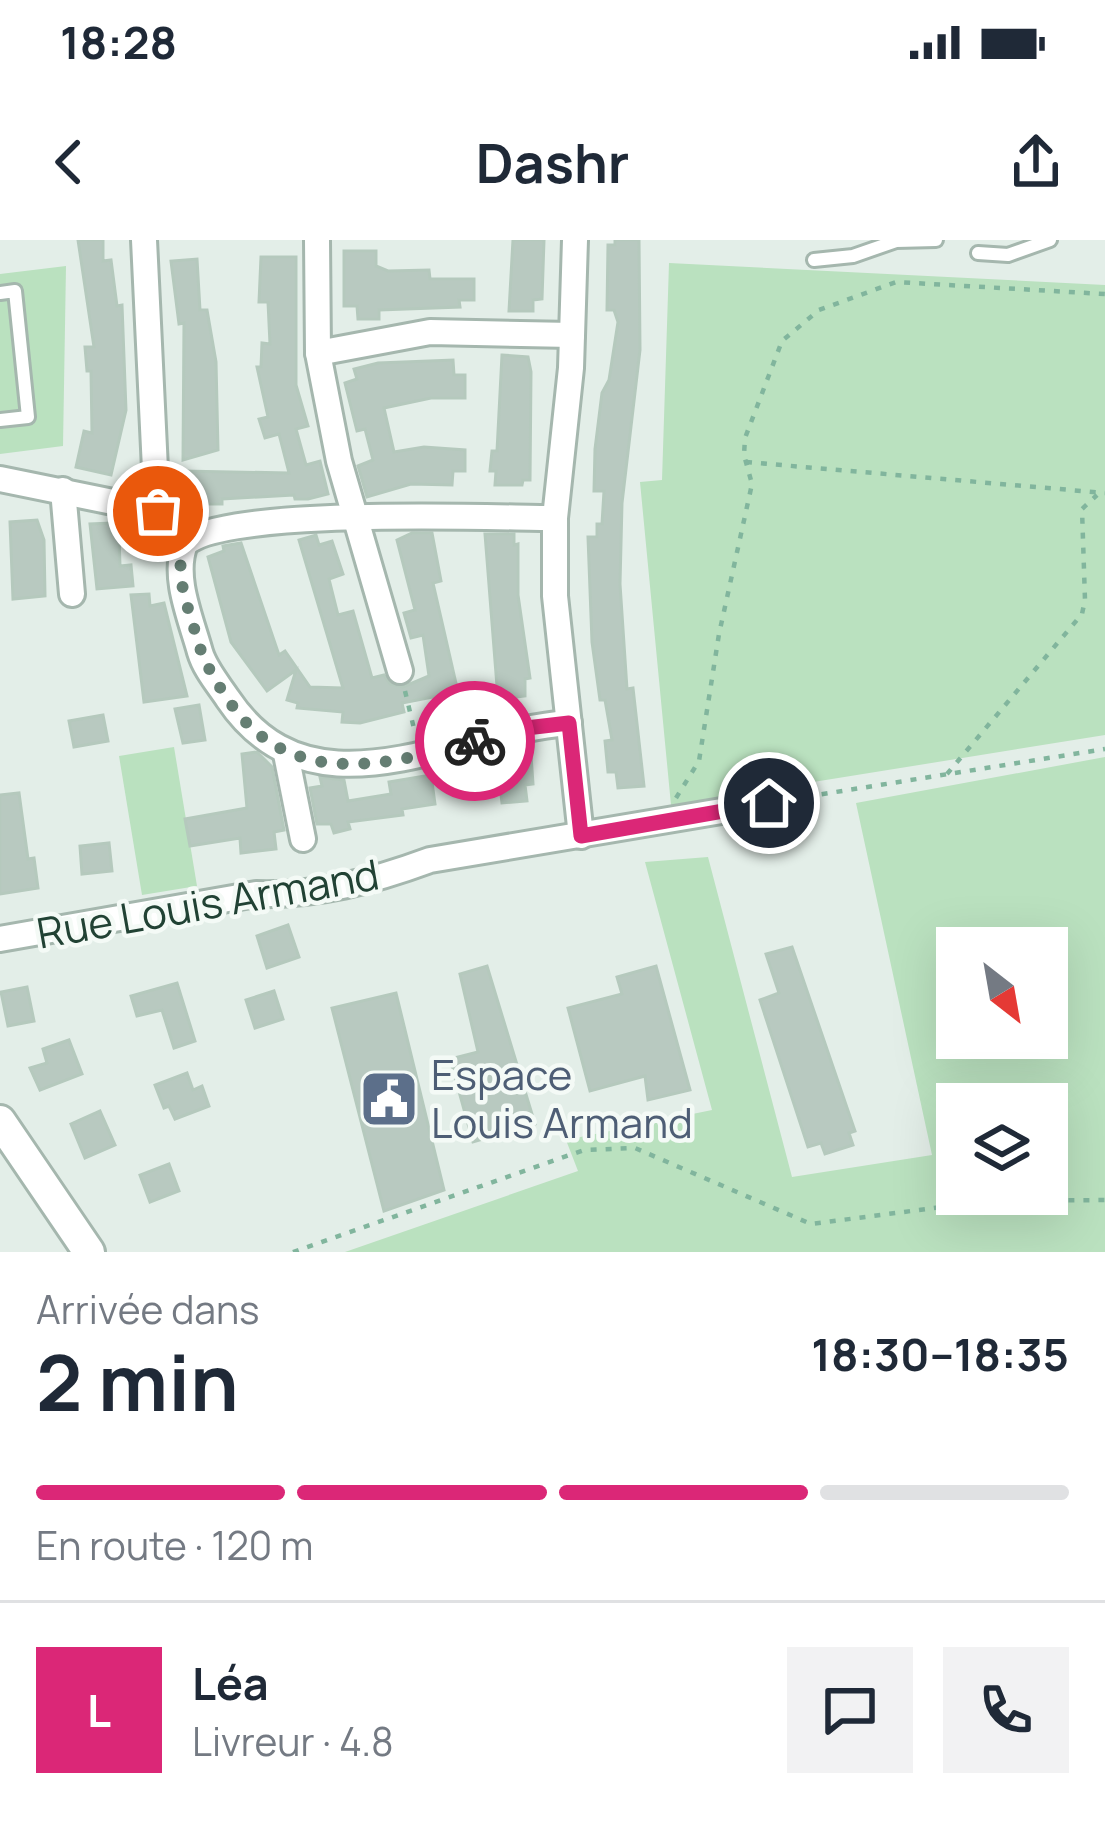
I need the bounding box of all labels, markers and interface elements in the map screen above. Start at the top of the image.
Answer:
text: 18:28 [60,11,177,73]
text: Dashr [476,125,629,199]
icon: back [36,129,102,195]
icon: share [1003,129,1069,195]
pin [107,460,209,562]
icon: bag [125,478,191,544]
courier [415,681,535,801]
icon: bike [442,708,508,774]
pin [718,752,820,854]
icon: home [736,770,802,836]
street label: Rue Louis Armand [32,844,383,962]
north arrow [936,927,1068,1059]
map controls [936,927,1068,1215]
place label: Espace Louis Armand [431,1045,693,1151]
public building icon: Espace Louis Armand [358,1068,420,1130]
button: layers [936,1083,1068,1215]
text: Arrivée dans [36,1282,260,1336]
text: 18:30–18:35 [811,1323,1069,1385]
text: 2 min [36,1328,239,1434]
text: En route · 120 m [36,1518,313,1572]
button: chat [787,1647,913,1773]
button: phone [943,1647,1069,1773]
text: Léa [192,1652,269,1714]
text: L [87,1679,111,1741]
text: Livreur · 4.8 [192,1714,394,1768]

